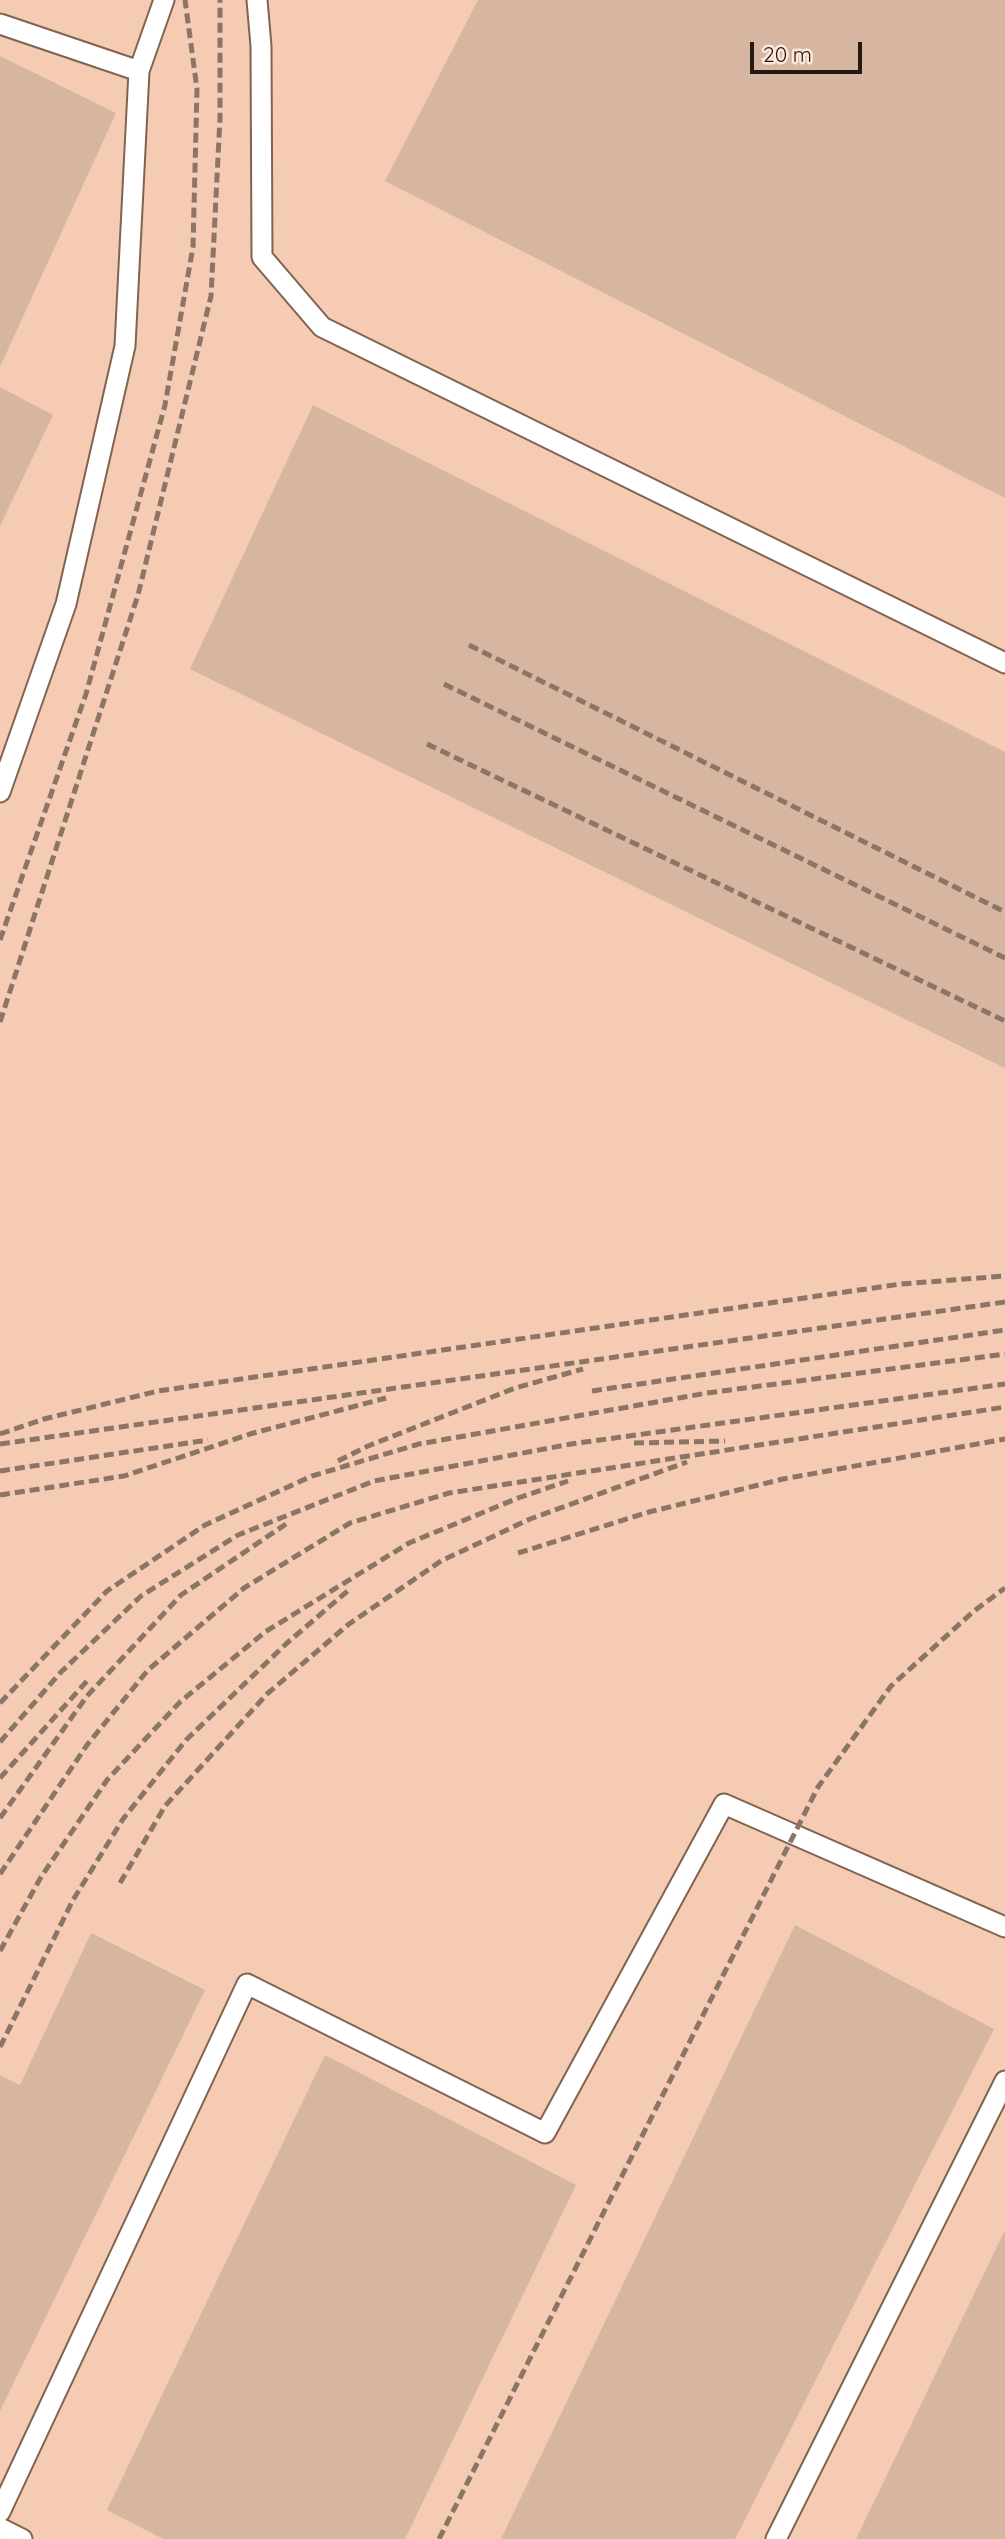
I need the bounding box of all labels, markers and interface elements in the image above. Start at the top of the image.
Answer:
scale bar [753,28,865,72]
text: 20 m [763,41,812,67]

